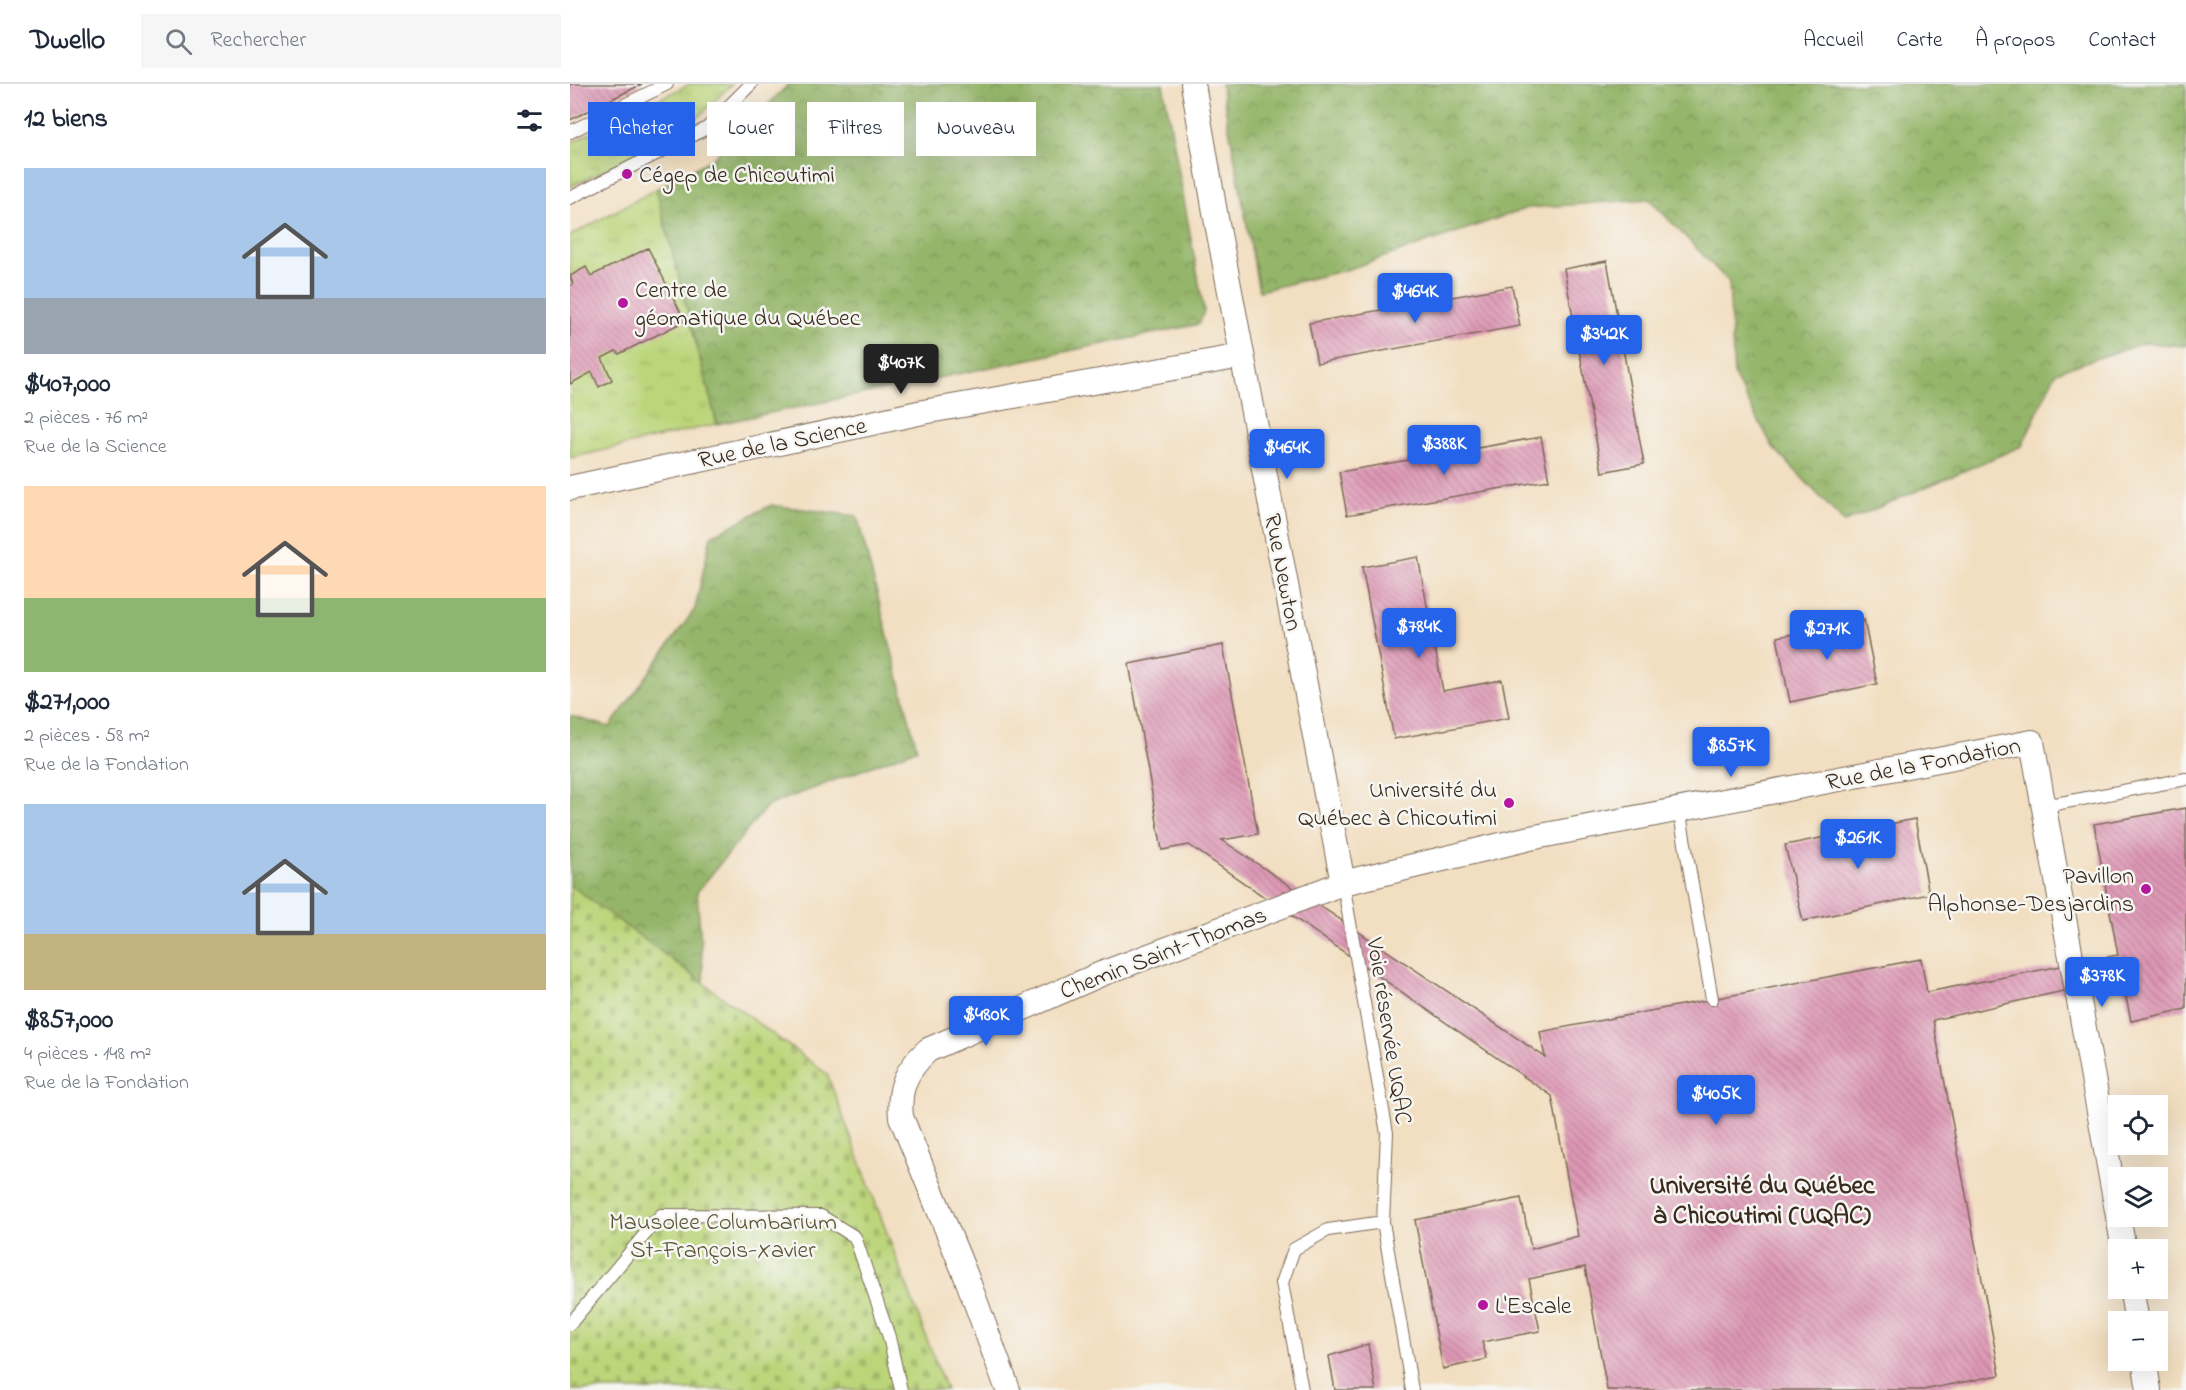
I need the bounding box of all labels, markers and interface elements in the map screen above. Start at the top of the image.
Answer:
search box [141,14,561,68]
text: Dwello [30,21,105,62]
icon: search [162,25,195,58]
text: Rechercher [210,25,306,57]
text: Accueil [1803,26,1864,56]
text: Carte [1897,26,1942,56]
text: À propos [1975,26,2055,56]
text: Contact [2088,26,2156,56]
text: 12 biens [24,101,108,139]
chip: Acheter [588,102,695,156]
chip: Louer [707,102,795,156]
chip: Filtres [807,102,904,156]
chip: Nouveau [916,102,1036,156]
icon: filters [513,104,546,137]
place label: Cégep de Chicoutimi [639,159,835,194]
marker: Cégep de Chicoutimi [620,167,634,181]
icon: home [231,207,339,315]
pin: $464K [1373,273,1457,324]
place label: Centre de géomatique du Québec [634,274,861,337]
text: $464K [1391,278,1439,307]
marker: Centre de géomatique du Québec [616,296,630,310]
pin: $342K [1562,315,1646,366]
text: $342K [1580,320,1628,349]
pin: $407K [859,344,943,395]
text: $407K [878,349,924,378]
text: $407,000 [24,366,111,404]
text: 2 pièces · 76 m² [24,404,148,433]
street label: Rue de la Science [695,409,870,479]
pin: $388K [1402,425,1486,476]
pin: $464K [1245,429,1329,480]
text: $388K [1421,430,1467,459]
text: Rue de la Science [24,433,167,462]
text: $464K [1263,434,1311,463]
street label: Rue Newton [1253,511,1310,634]
icon: home [231,525,339,633]
pin: $784K [1377,608,1461,659]
pin: $271K [1785,610,1869,661]
text: $784K [1396,613,1442,642]
text: $271K [1804,615,1850,644]
text: $271,000 [24,684,110,722]
text: 2 pièces · 58 m² [24,722,150,751]
pin: $857K [1689,727,1773,778]
street label: Rue de la Fondation [1823,729,2024,802]
text: $857K [1707,732,1755,761]
text: Rue de la Fondation [24,751,189,780]
place label: Université du Québec à Chicoutimi [1298,774,1497,837]
marker: Université du Québec à Chicoutimi [1502,796,1516,810]
pin: $261K [1816,819,1900,870]
text: $261K [1835,824,1881,853]
icon: home [231,843,339,951]
place label: Pavillon Alphonse-Desjardins [1928,860,2134,923]
marker: Pavillon Alphonse-Desjardins [2139,882,2153,896]
street label: Chemin Saint-Thomas [1055,899,1272,1010]
street label: Voie réservée UQAC [1355,934,1420,1127]
pin: $378K [2060,957,2144,1008]
text: $378K [2079,962,2125,991]
pin: $480K [944,996,1028,1047]
text: $480K [963,1001,1009,1030]
text: $857,000 [24,1002,113,1040]
text: 4 pièces · 148 m² [24,1040,152,1069]
text: Rue de la Fondation [24,1069,189,1098]
pin: $405K [1674,1075,1758,1126]
text: $405K [1691,1080,1741,1109]
map controls [2108,1095,2168,1371]
button: locate [2108,1095,2168,1155]
button: layers [2108,1167,2168,1227]
district label: Université du Québec à Chicoutimi (UQAC) [1649,1168,1876,1236]
park label: Mausolee Columbarium St-François-Xavier [609,1206,837,1269]
button: + [2108,1239,2168,1299]
place label: L'Escale [1495,1290,1572,1325]
marker: L'Escale [1476,1298,1490,1312]
button: − [2108,1311,2168,1371]

